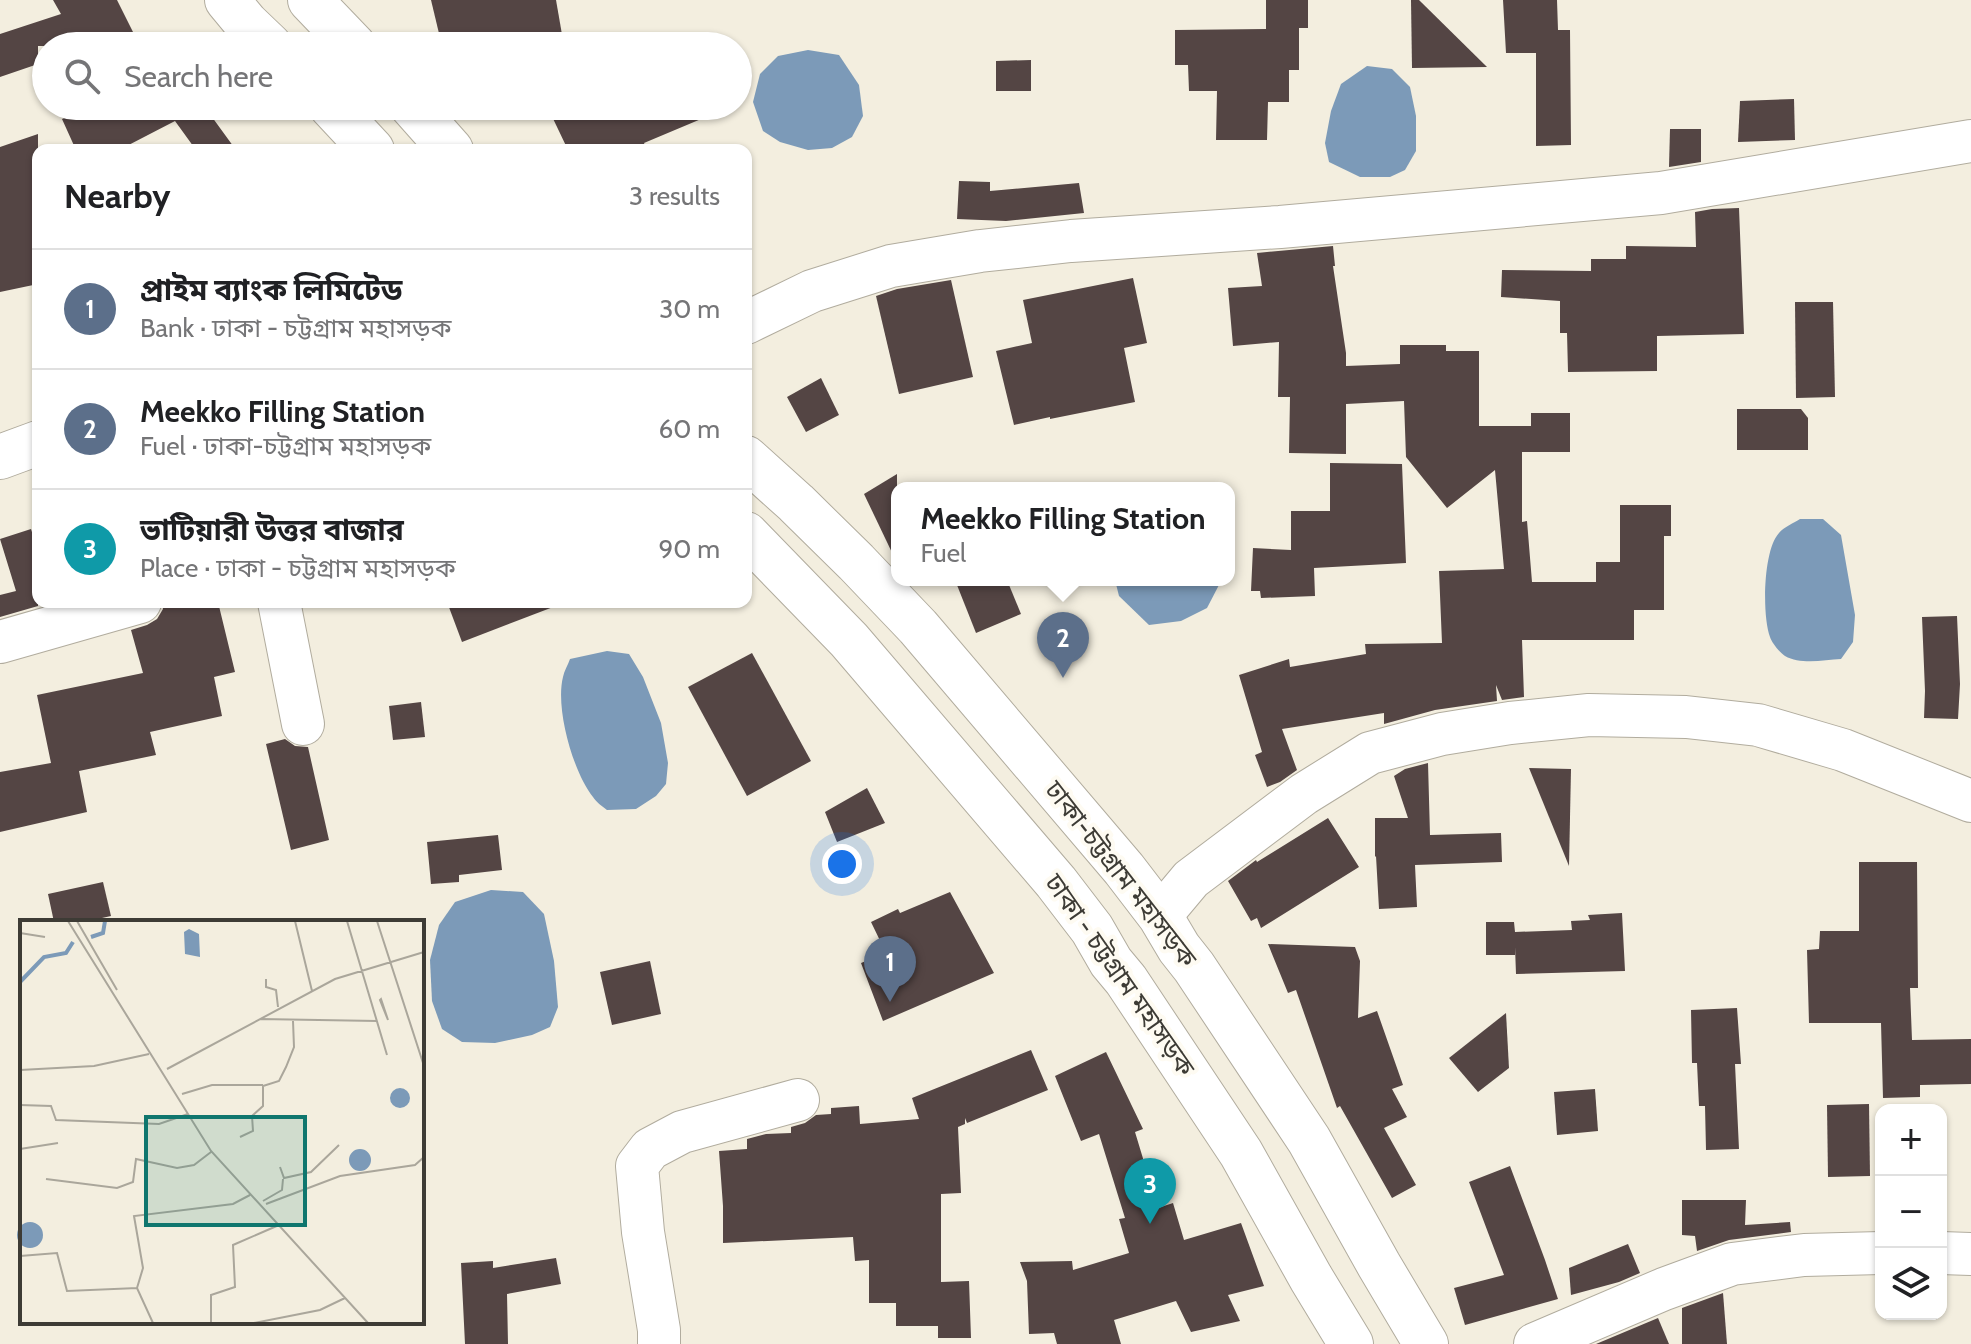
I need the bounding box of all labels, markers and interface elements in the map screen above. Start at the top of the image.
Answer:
search box [32,32,752,120]
icon: search [60,54,104,98]
text: Search here [124,58,273,95]
text: Nearby [64,175,171,217]
text: 3 results [629,180,720,212]
text: প্রাইম ব্যাংক লিমিটেড [140,271,402,308]
text: 1 [85,293,95,325]
text: 30 m [659,293,720,325]
text: Bank · ঢাকা - চট্টগ্রাম মহাসড়ক [140,312,452,344]
text: Meekko Filling Station [140,393,425,430]
text: 2 [83,413,97,445]
text: 60 m [658,413,720,445]
text: Fuel · ঢাকা-চট্টগ্রাম মহাসড়ক [140,430,431,462]
popup [891,482,1235,586]
text: Meekko Filling Station [920,500,1206,537]
text: ভাটিয়ারী উত্তর বাজার [140,511,404,548]
text: 3 [83,533,97,565]
text: 90 m [658,533,720,565]
text: Fuel [920,537,966,569]
text: Place · ঢাকা - চট্টগ্রাম মহাসড়ক [140,552,456,584]
pin: 2 [1037,612,1089,678]
street label: ঢাকা-চট্টগ্রাম মহাসড়ক [1038,774,1204,974]
your location [822,844,862,884]
street label: ঢাকা - চট্টগ্রাম মহাসড়ক [1038,867,1202,1083]
inset map [20,920,424,1324]
pin: 1 [864,936,916,1002]
map controls [1875,1104,1947,1320]
button: + [1875,1104,1947,1176]
pin: 3 [1124,1158,1176,1224]
button: − [1875,1176,1947,1248]
button: layers [1875,1248,1947,1320]

